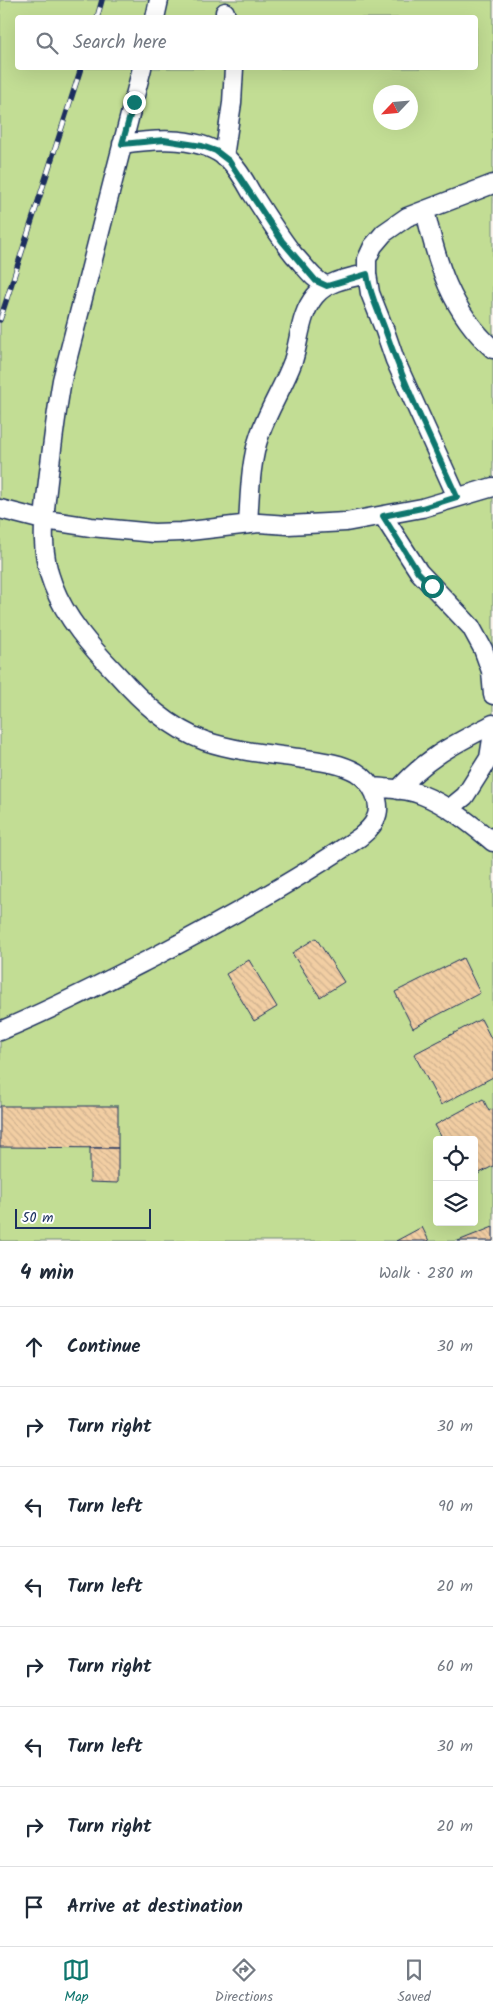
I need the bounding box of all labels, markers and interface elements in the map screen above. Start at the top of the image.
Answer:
search box [15,15,478,70]
text: Search here [73,28,167,58]
icon: search [33,29,61,57]
north arrow [373,85,418,130]
route end [123,91,146,114]
route start [421,575,444,598]
map controls [433,1136,478,1226]
button: locate [433,1136,478,1181]
button: layers [433,1181,478,1226]
scale bar [15,1206,151,1229]
text: 50 m [22,1207,53,1229]
text: 4 min [20,1257,74,1290]
text: Walk · 280 m [379,1261,473,1286]
text: Continue [67,1332,140,1362]
icon: ahead [20,1333,48,1361]
text: 30 m [437,1334,473,1359]
text: Turn right [67,1412,152,1442]
icon: right [20,1413,48,1441]
text: 30 m [437,1414,473,1439]
text: Turn left [67,1492,142,1522]
icon: left [20,1493,48,1521]
text: 90 m [438,1494,473,1519]
text: Turn left [67,1572,142,1602]
icon: left [20,1573,48,1601]
text: 20 m [437,1574,473,1599]
text: Turn right [67,1652,152,1682]
icon: right [20,1653,48,1681]
text: 60 m [437,1654,473,1679]
text: Turn left [67,1732,142,1762]
icon: left [20,1733,48,1761]
text: 30 m [437,1734,473,1759]
text: Turn right [67,1812,152,1842]
icon: right [20,1813,48,1841]
text: 20 m [437,1814,473,1839]
text: Arrive at destination [67,1892,243,1922]
icon: arrive [20,1893,48,1921]
tab: Map [62,1956,90,2008]
tab: Directions [215,1956,273,2008]
tab: Saved [397,1956,431,2008]

